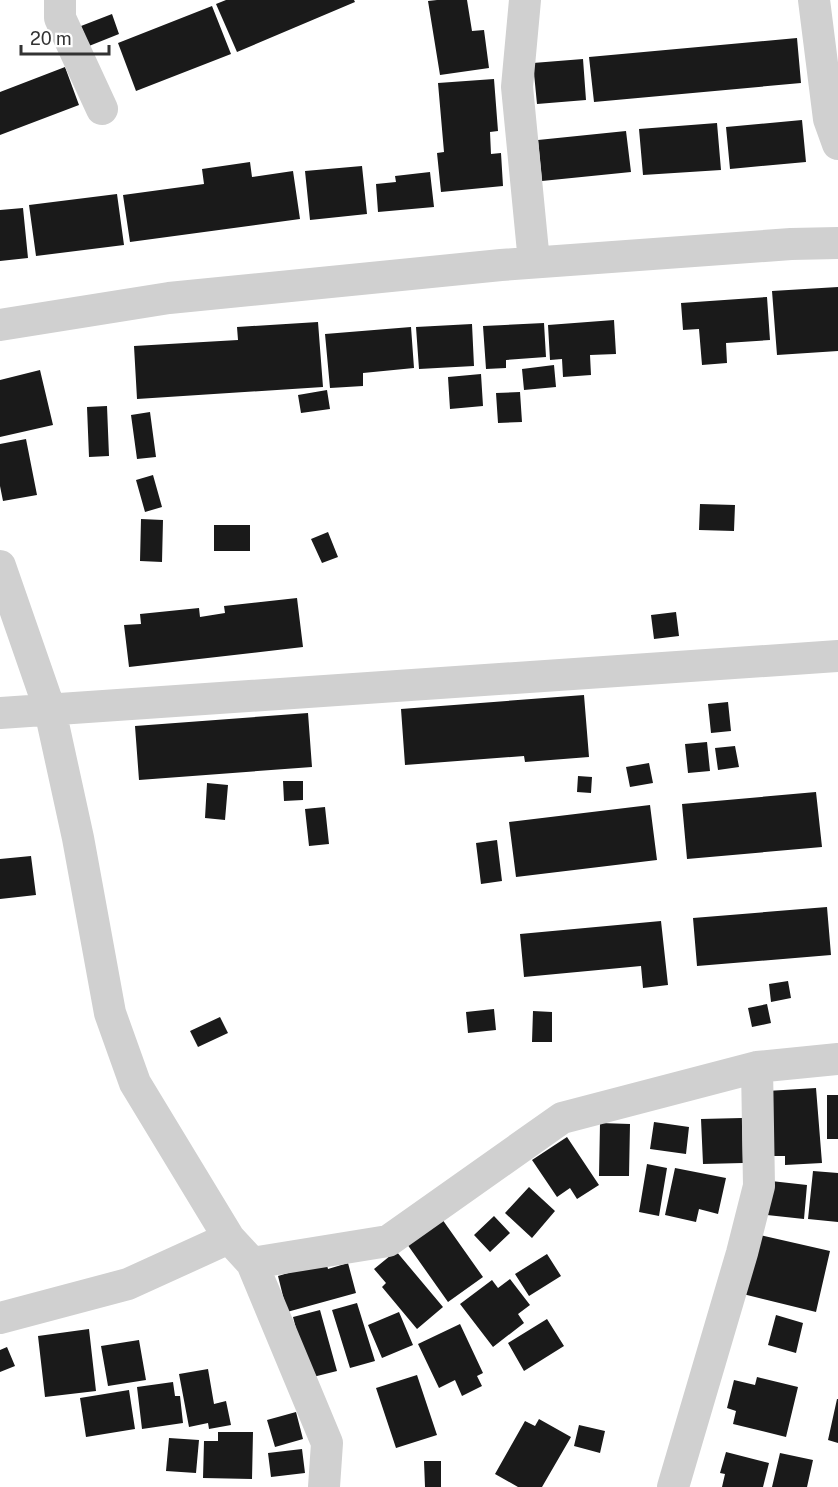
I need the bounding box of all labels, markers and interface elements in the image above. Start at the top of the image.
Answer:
scale bar [21,18,110,56]
text: 20 m [30,28,72,49]

